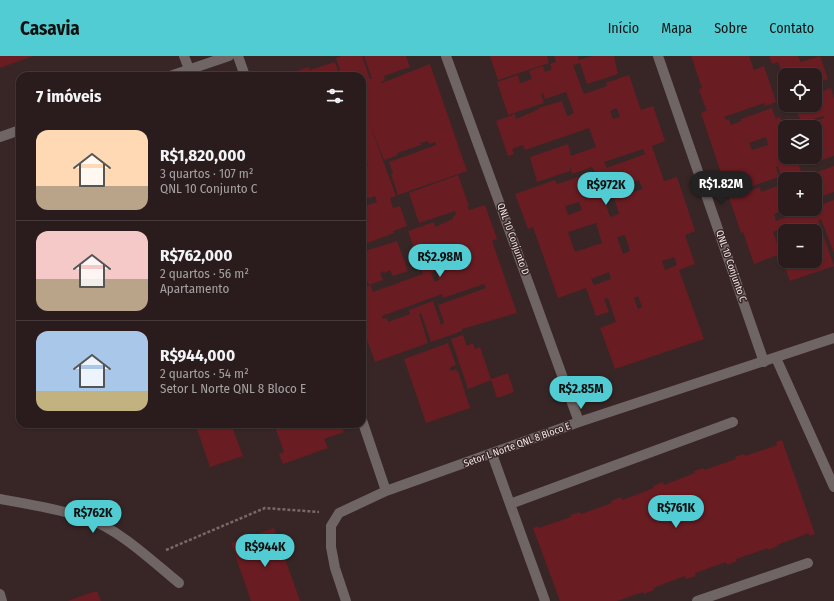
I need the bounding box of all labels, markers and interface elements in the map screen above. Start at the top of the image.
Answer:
text: Casavia [20,17,80,40]
text: Início [608,20,639,37]
text: Mapa [661,20,692,37]
text: Sobre [714,20,747,37]
text: Contato [769,20,814,37]
map controls [778,68,822,268]
button: locate [778,68,822,112]
icon: filters [324,85,346,107]
text: 7 imóveis [36,86,101,107]
button: layers [778,120,822,164]
text: R$1,820,000 [160,145,246,166]
icon: home [68,146,116,194]
text: 3 quartos · 107 m² [160,166,253,181]
pin: R$1.82M [684,171,758,205]
pin: R$972K [573,172,639,206]
button: + [778,172,822,216]
text: R$1.82M [699,176,743,191]
text: R$972K [586,177,626,192]
text: QNL 10 Conjunto C [160,181,257,196]
street label: QNL 10 Conjunto D [494,201,532,277]
button: − [778,224,822,268]
street label: QNL 10 Conjunto C [713,229,749,303]
pin: R$2.98M [403,244,477,278]
text: R$762,000 [160,245,233,266]
icon: home [68,247,116,295]
text: R$2.98M [417,249,463,264]
text: 2 quartos · 56 m² [160,266,249,281]
text: Apartamento [160,281,229,296]
text: R$944,000 [160,345,235,366]
icon: home [68,347,116,395]
text: 2 quartos · 54 m² [160,366,249,381]
pin: R$2.85M [544,376,618,410]
text: Setor L Norte QNL 8 Bloco E [160,381,306,396]
text: R$2.85M [558,381,604,396]
street label: Setor L Norte QNL 8 Bloco E [462,420,572,470]
pin: R$761K [643,495,709,529]
pin: R$762K [60,500,126,534]
text: R$761K [657,500,695,515]
text: R$762K [73,505,113,520]
pin: R$944K [232,534,298,568]
text: R$944K [245,539,286,554]

